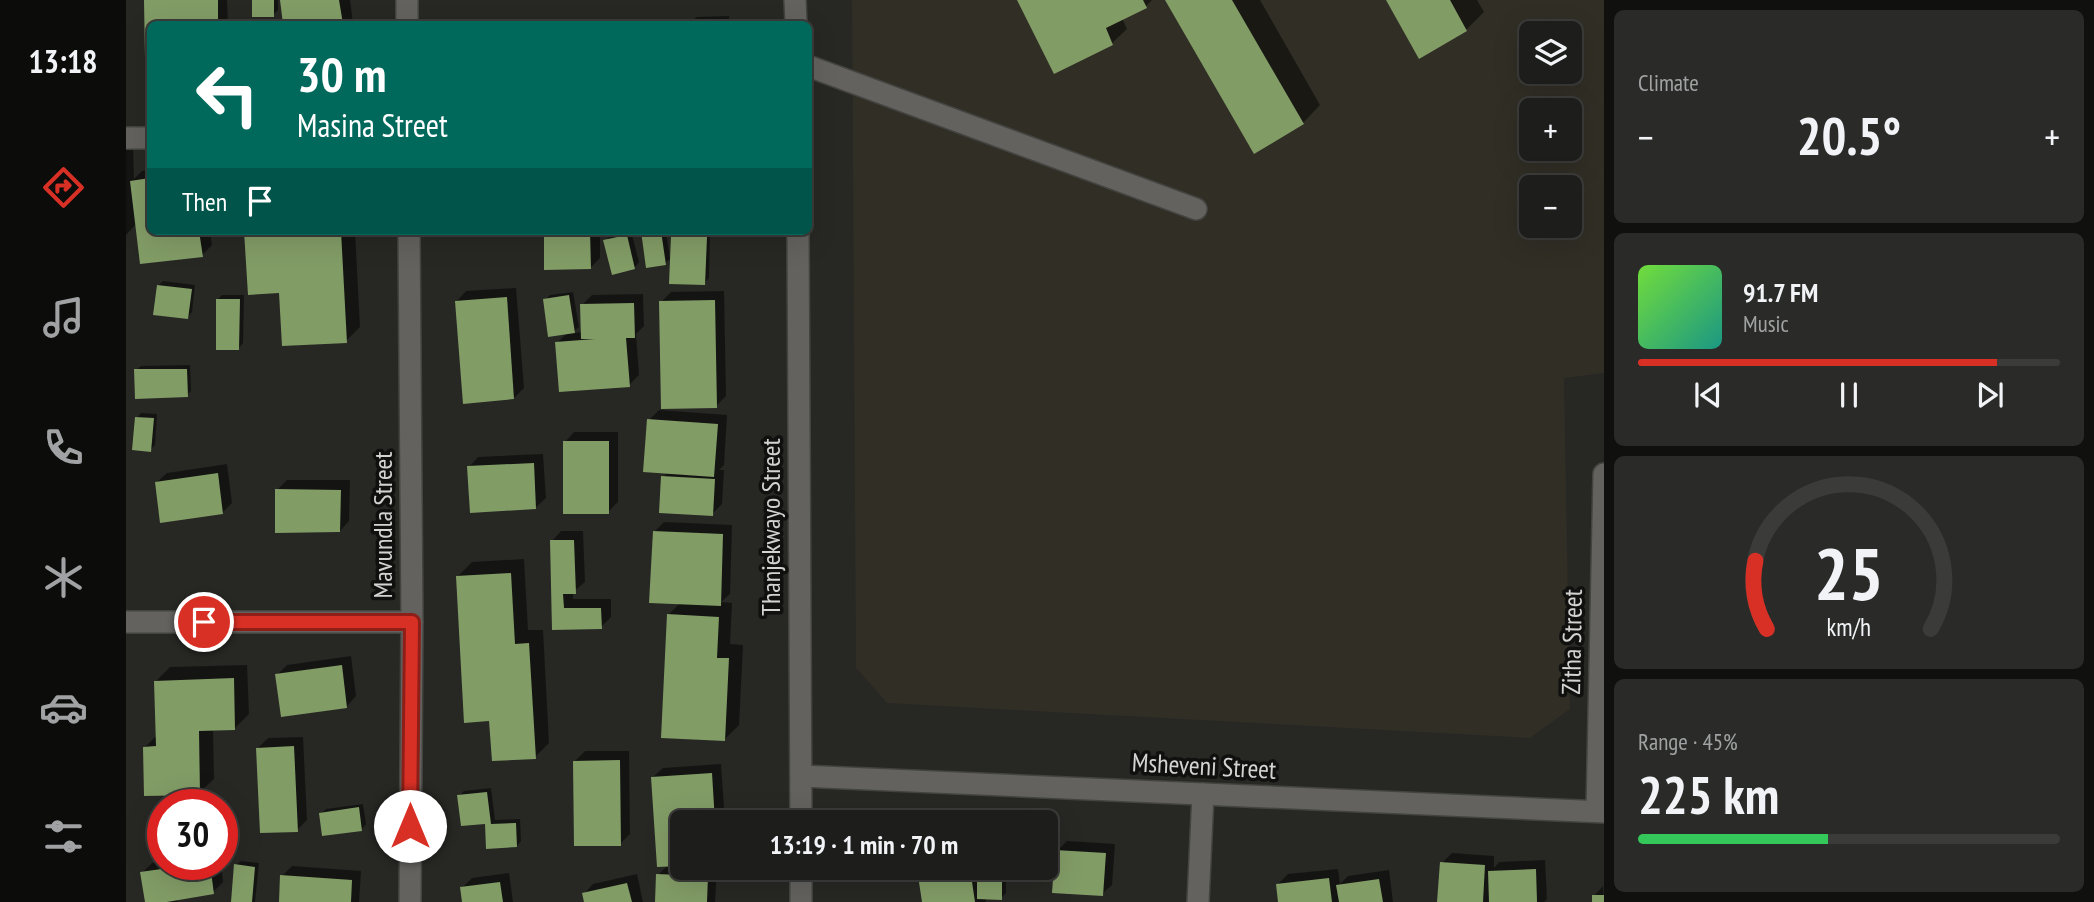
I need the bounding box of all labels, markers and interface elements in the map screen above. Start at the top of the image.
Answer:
map controls [1519,21,1582,238]
button: layers [1519,21,1582,84]
text: 13:18 [28,40,98,82]
text: 30 m [297,42,386,106]
icon: left [182,49,273,140]
text: Climate [1638,68,1699,97]
button: + [1519,98,1582,161]
text: 20.5° [1797,102,1901,169]
text: Masina Street [297,104,448,146]
text: − [1638,112,1654,161]
text: + [2044,112,2060,161]
icon: directions [39,163,88,212]
button: − [1519,175,1582,238]
icon: arrive [241,182,279,220]
text: Then [182,185,227,218]
text: 91.7 FM [1743,276,1818,309]
icon: music [39,293,88,342]
text: Music [1743,309,1789,338]
icon: previous [1689,376,1727,414]
icon: pause [1830,376,1868,414]
icon: next [1971,376,2009,414]
icon: phone [39,423,88,472]
street label: Thanjekwayo Street [754,438,787,616]
street label: Mavundla Street [366,452,399,598]
text: 25 [1814,525,1884,619]
icon: climate [39,553,88,602]
street label: Zitha Street [1554,589,1589,695]
pin [174,592,234,652]
icon: arrive [185,603,223,641]
text: km/h [1827,610,1871,642]
icon: car [39,683,88,732]
text: Range · 45% [1638,727,1738,756]
street label: Msheveni Street [1131,745,1277,786]
text: 225 km [1638,761,1779,828]
speed limit sign: 30 [147,789,238,880]
position arrow [373,789,447,863]
icon: filters [39,812,88,861]
text: 13:19 · 1 min · 70 m [770,828,958,861]

